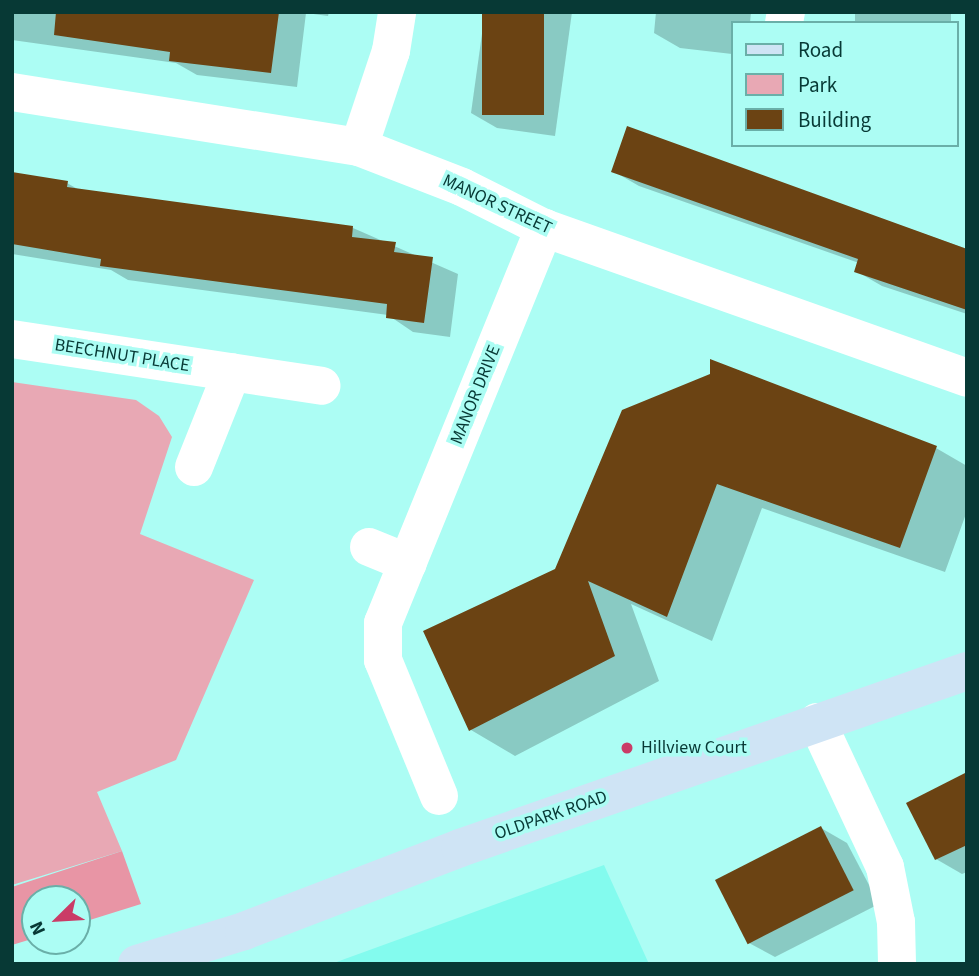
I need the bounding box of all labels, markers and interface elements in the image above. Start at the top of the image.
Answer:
legend [730,21,958,147]
text: Road [798,35,843,65]
text: Park [798,70,837,100]
text: Building [798,105,871,135]
street label: MANOR STREET [439,170,555,240]
street label: BEECHNUT PLACE [53,335,191,377]
street label: MANOR DRIVE [446,342,506,448]
place label: Hillview Court [641,737,747,759]
marker: Hillview Court [619,740,635,756]
street label: OLDPARK ROAD [492,787,610,845]
north arrow [21,885,91,955]
text: N [23,917,53,939]

